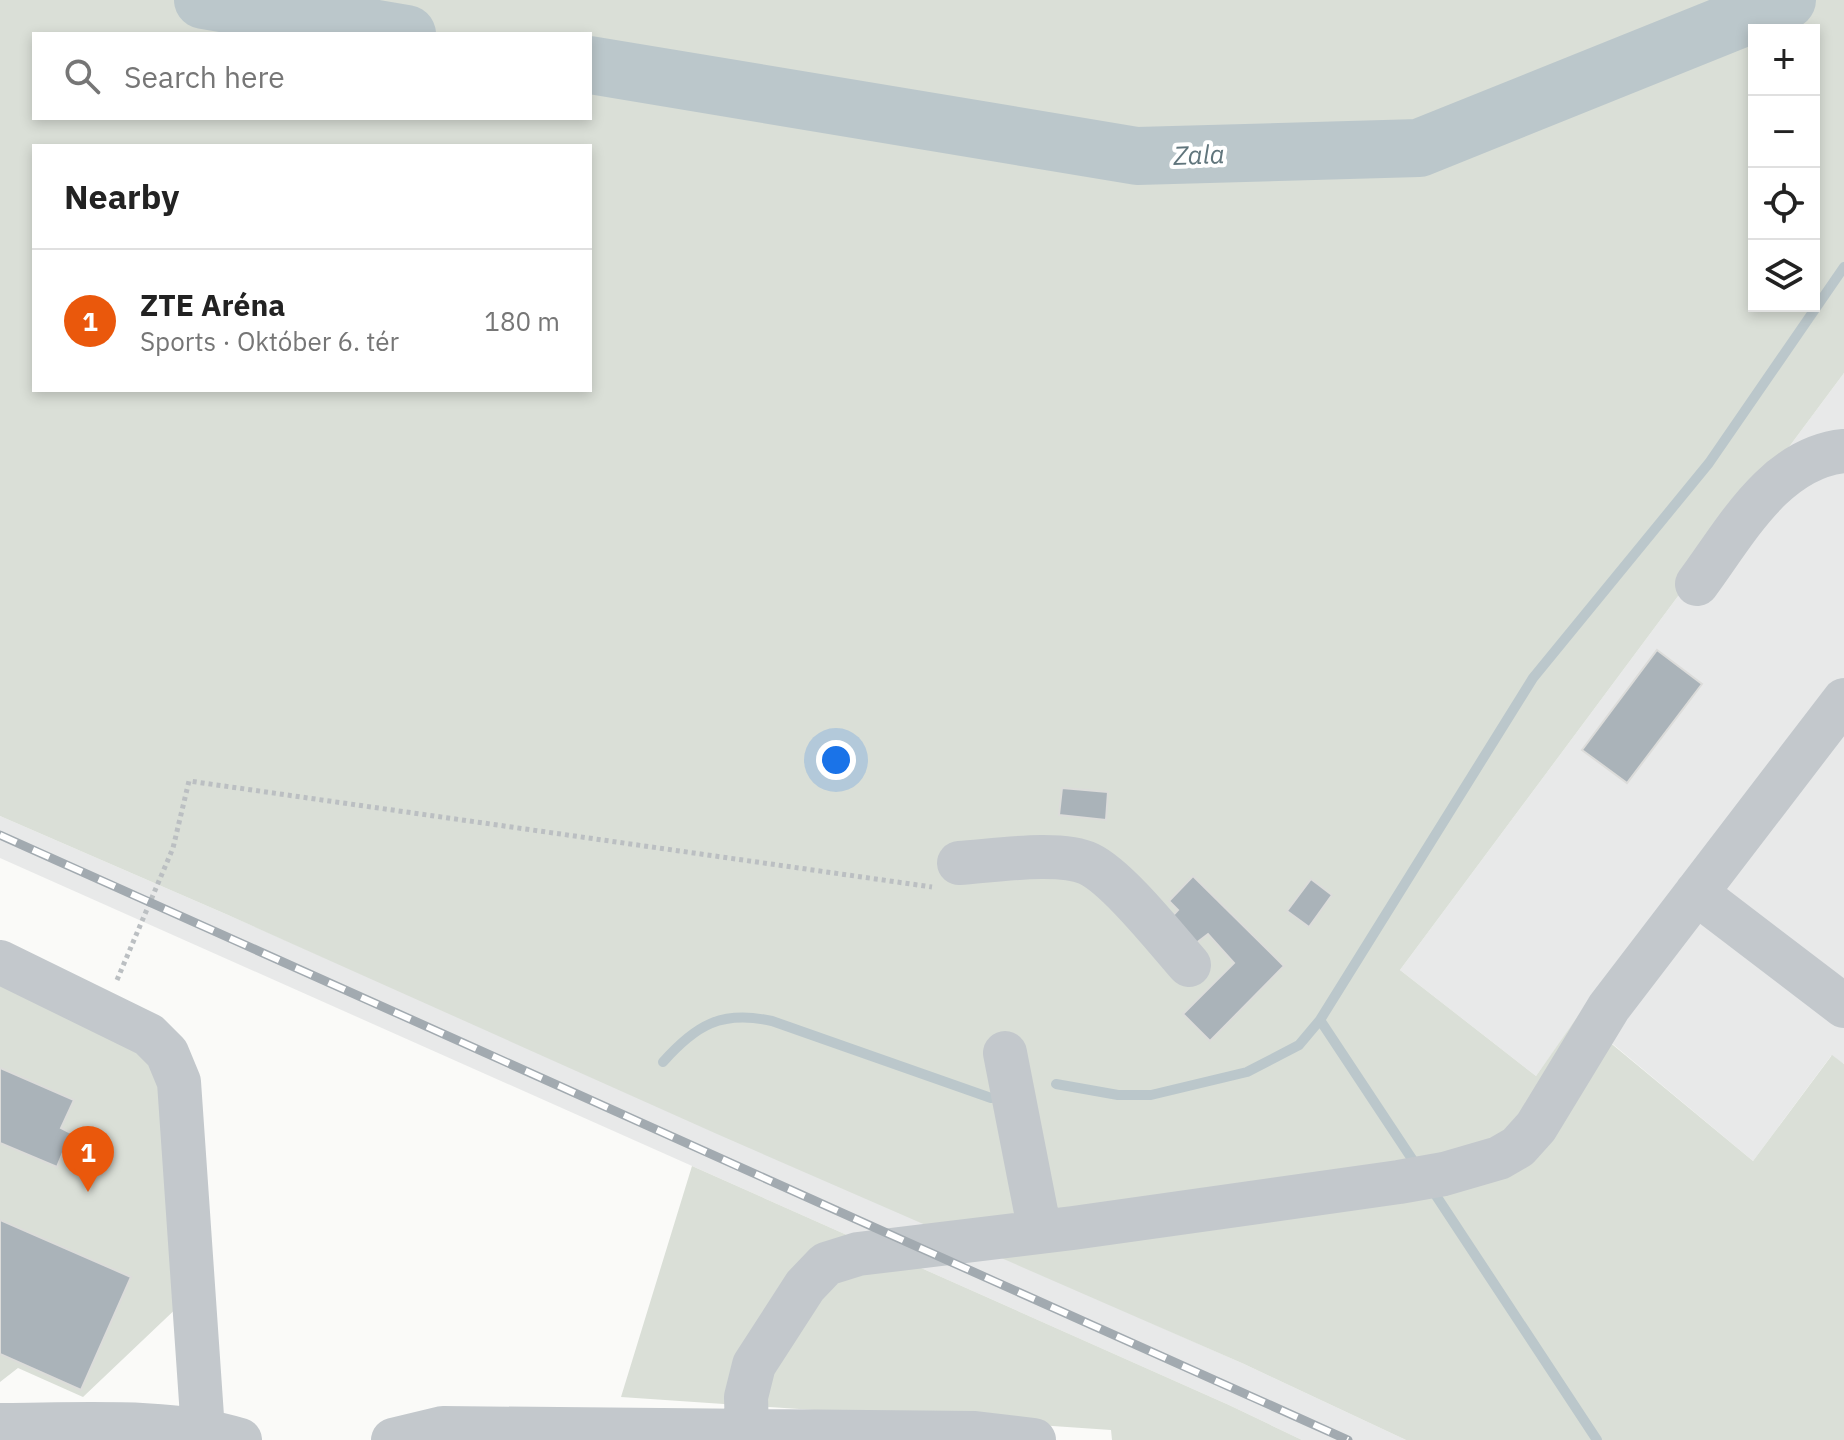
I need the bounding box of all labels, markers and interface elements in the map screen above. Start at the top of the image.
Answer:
map controls [1748,24,1820,312]
button: + [1748,24,1820,96]
search box [32,32,592,120]
icon: search [60,54,104,98]
text: Search here [124,57,285,96]
button: − [1748,96,1820,168]
water label: Zala [1172,136,1225,172]
button: locate [1748,168,1820,240]
text: Nearby [64,174,179,218]
button: layers [1748,240,1820,312]
text: ZTE Aréna [140,285,285,324]
text: 1 [82,304,98,338]
text: 180 m [484,304,560,338]
text: Sports · Október 6. tér [140,324,399,358]
your location [816,740,856,780]
pin: 1 [62,1126,114,1192]

